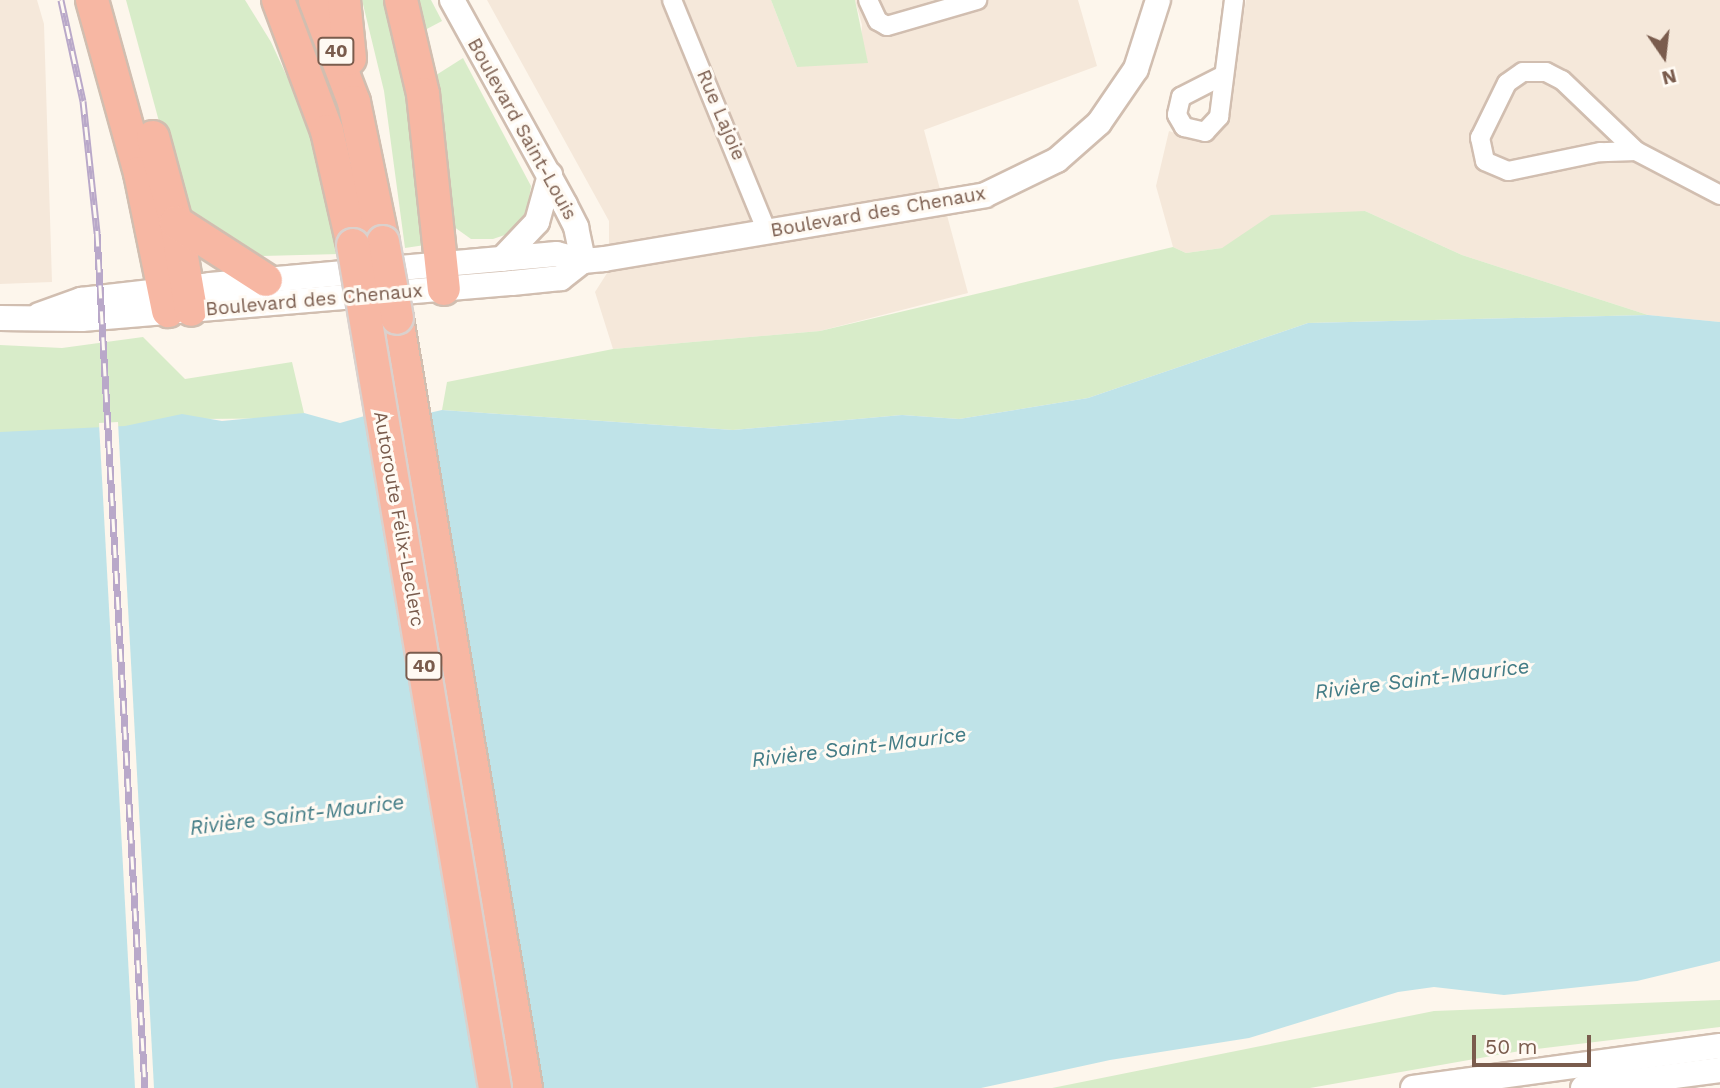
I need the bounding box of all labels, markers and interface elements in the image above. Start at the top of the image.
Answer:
north arrow [1629,21,1699,91]
street label: Boulevard Saint-Louis [462,34,582,224]
road number: 40 [317,36,355,66]
text: N [1660,64,1679,90]
street label: Rue Lajoie [692,66,750,164]
street label: Boulevard des Chenaux [769,182,987,242]
street label: Boulevard des Chenaux [205,279,423,321]
street label: Autoroute Félix-Leclerc [369,410,429,628]
road number: 40 [405,652,443,680]
water label: Rivière Saint-Maurice [1313,653,1531,705]
water label: Rivière Saint-Maurice [750,721,968,773]
water label: Rivière Saint-Maurice [188,789,406,841]
scale bar [1475,1021,1594,1066]
text: 50 m [1485,1034,1537,1059]

